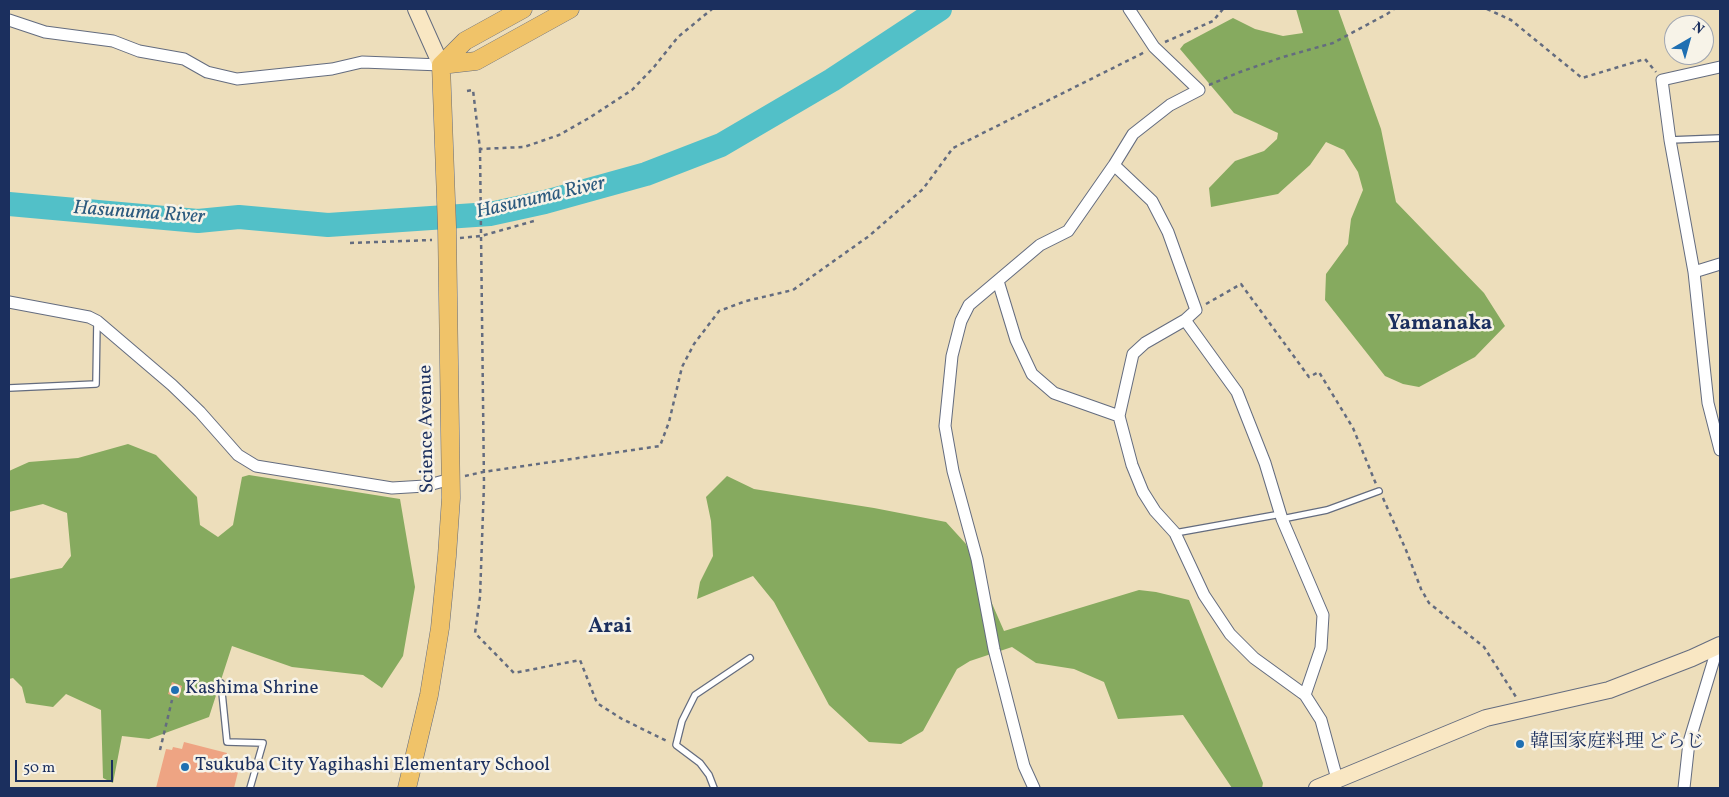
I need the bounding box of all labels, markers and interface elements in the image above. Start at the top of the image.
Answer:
north arrow [1664,15,1714,65]
text: N [1688,18,1708,39]
water label: Hasunuma River [474,172,608,226]
water label: Hasunuma River [72,197,206,231]
district label: Yamanaka [1388,312,1492,338]
street label: Science Avenue [415,365,441,493]
district label: Arai [588,615,632,641]
place label: Kashima Shrine [185,679,318,701]
marker: Kashima Shrine [169,684,181,696]
place label: 韓国家庭料理 どらじ [1530,733,1705,755]
marker: 韓国家庭料理 どらじ [1514,738,1526,750]
scale bar [18,750,115,782]
place label: Tsukuba City Yagihashi Elementary School [195,756,550,778]
text: 50 m [23,758,55,779]
marker: Tsukuba City Yagihashi Elementary School [179,761,191,773]

